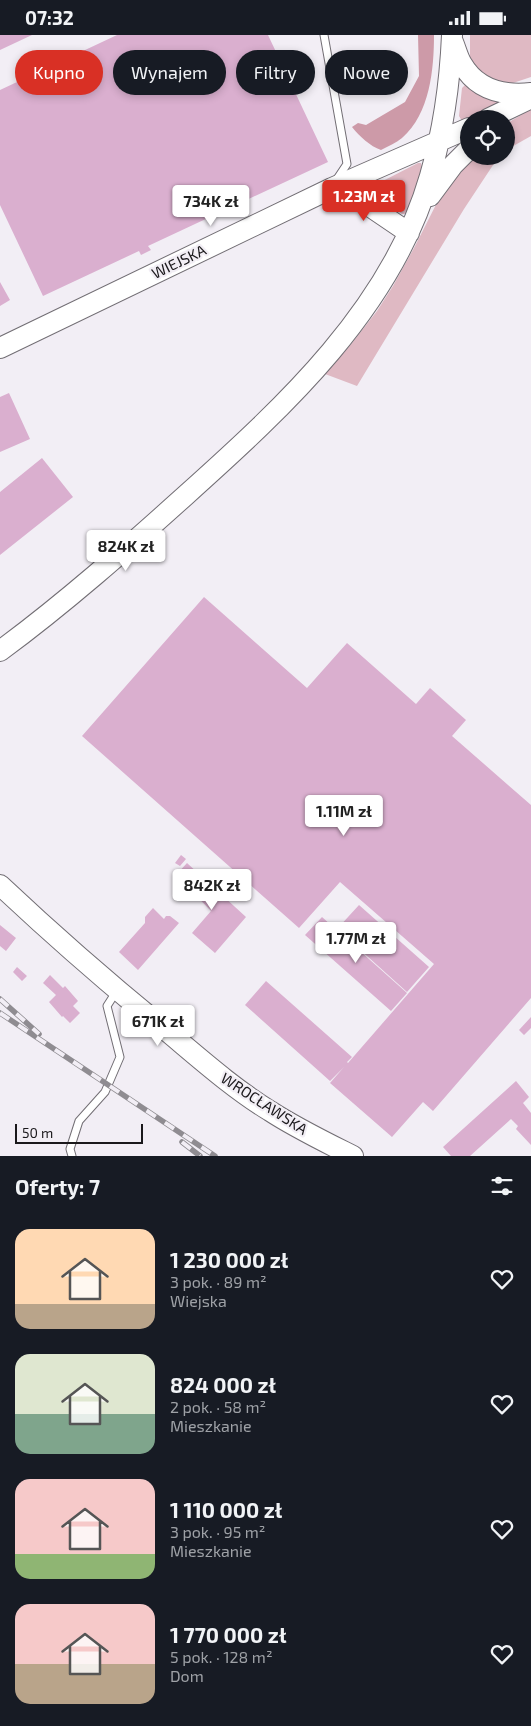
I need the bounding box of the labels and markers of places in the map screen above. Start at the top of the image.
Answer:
pin: 1.23M zł [312,179,416,222]
pin: 734K zł [165,185,257,227]
pin: 824K zł [80,529,172,572]
pin: 1.11M zł [292,795,396,837]
pin: 842K zł [166,869,258,911]
pin: 1.77M zł [304,921,408,964]
pin: 671K zł [112,1005,204,1047]

